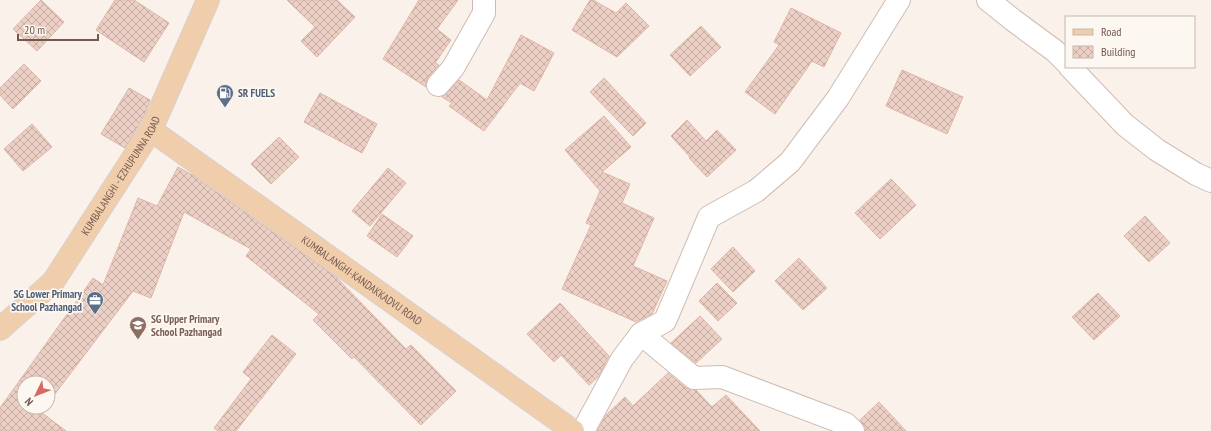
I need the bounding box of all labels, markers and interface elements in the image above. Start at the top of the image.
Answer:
scale bar [18,16,98,42]
legend [1065,16,1195,68]
text: 20 m [24,22,45,37]
text: Road [1101,24,1121,39]
text: Building [1101,44,1136,59]
fuel station icon: SR FUELS [215,83,235,108]
place label: SR FUELS [238,86,275,100]
street label: KUMBALANGHI - EZHUPUNNA ROAD [78,114,163,238]
street label: KUMBALANGHI-KANDAKKADVU ROAD [299,233,425,328]
place label: SG Lower Primary School Pazhangad [11,287,83,314]
office icon: SG Lower Primary School Pazhangad [85,290,105,315]
place label: SG Upper Primary School Pazhangad [151,312,222,339]
school or university icon: SG Upper Primary School Pazhangad [128,315,148,340]
north arrow [16,375,56,415]
text: N [22,395,36,409]

